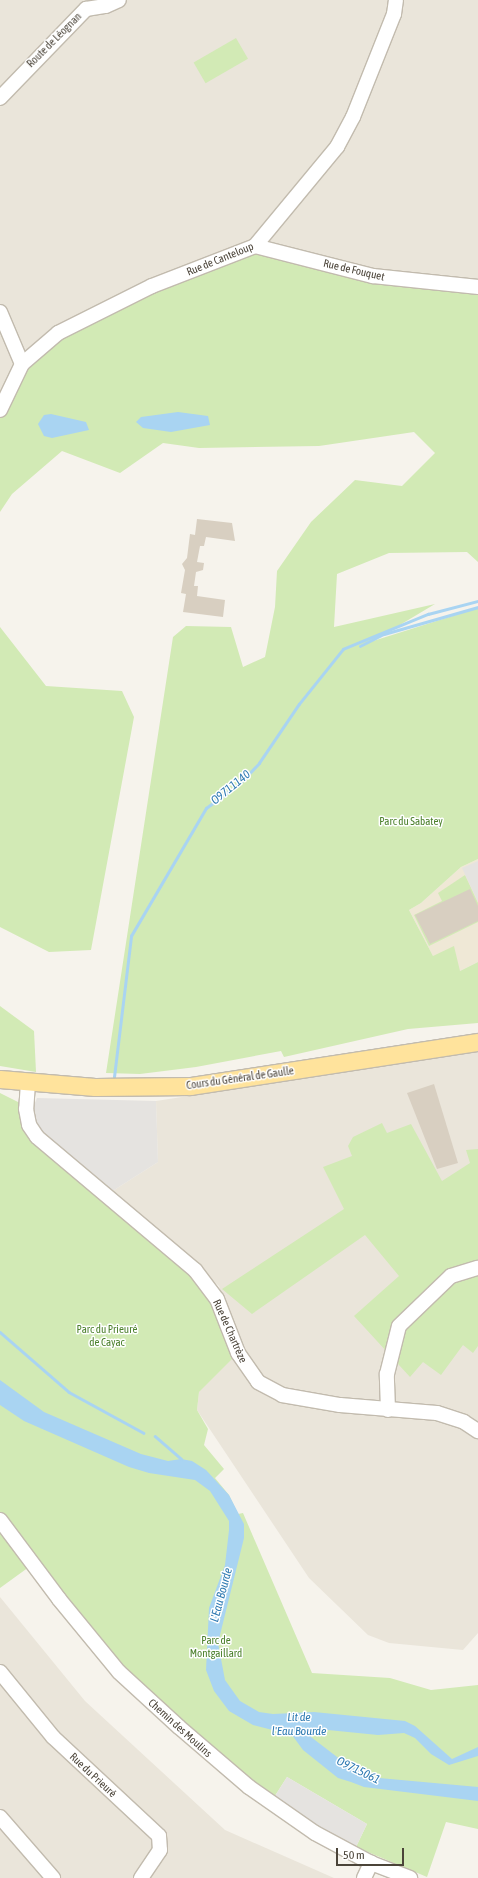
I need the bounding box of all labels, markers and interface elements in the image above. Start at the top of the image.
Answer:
street label: Route de Léognan [24,10,84,70]
street label: Rue de Canteloup [185,240,255,278]
street label: Rue de Fouquet [322,257,386,283]
water label: O9711140 [208,768,254,808]
park label: Parc du Sabatey [379,814,443,828]
street label: Cours du Général de Gaulle [185,1064,295,1092]
street label: Rue de Chartrèze [210,1297,250,1365]
park label: Parc du Prieuré de Cayac [77,1323,137,1349]
water label: L'Eau Bourde [208,1566,236,1624]
park label: Parc de Montgaillard [190,1634,242,1660]
street label: Chemin des Moulins [146,1696,214,1760]
water label: Lit de l'Eau Bourde [272,1711,326,1739]
street label: Rue du Prieuré [67,1750,119,1800]
water label: O9715061 [334,1754,382,1788]
scale bar [338,1840,406,1866]
text: 50 m [343,1848,365,1862]

